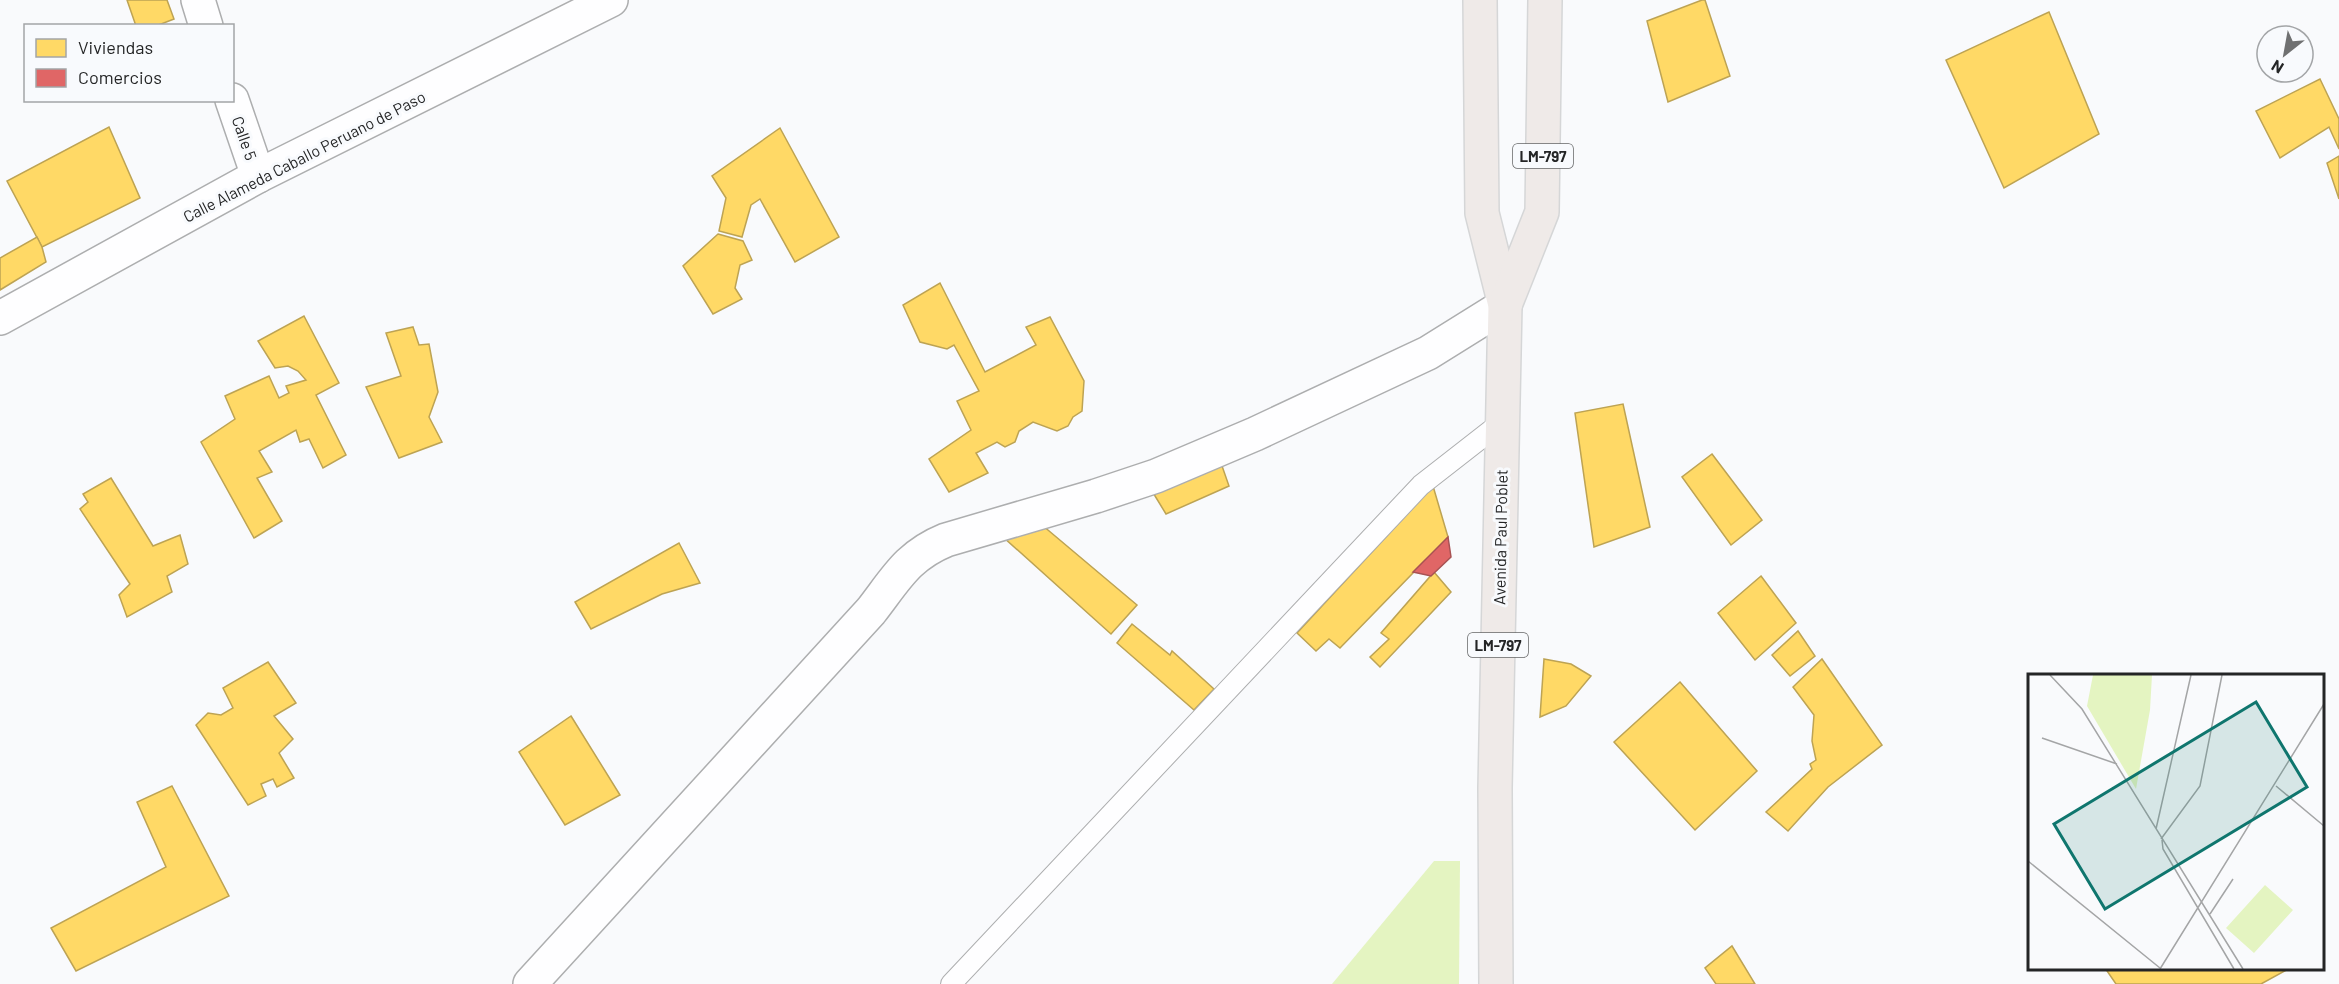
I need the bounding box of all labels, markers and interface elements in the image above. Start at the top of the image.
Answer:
legend [24,24,234,102]
north arrow [2255,24,2315,84]
text: Viviendas [78,36,153,58]
text: N [2268,56,2286,78]
text: Comercios [78,66,162,88]
street label: Calle Alameda Caballo Peruano de Paso [180,86,428,226]
street label: Calle 5 [229,114,261,162]
road number: LM-797 [1513,144,1573,168]
street label: Avenida Paul Poblet [1489,469,1511,605]
road number: LM-797 [1468,633,1528,657]
inset map [2028,674,2324,969]

